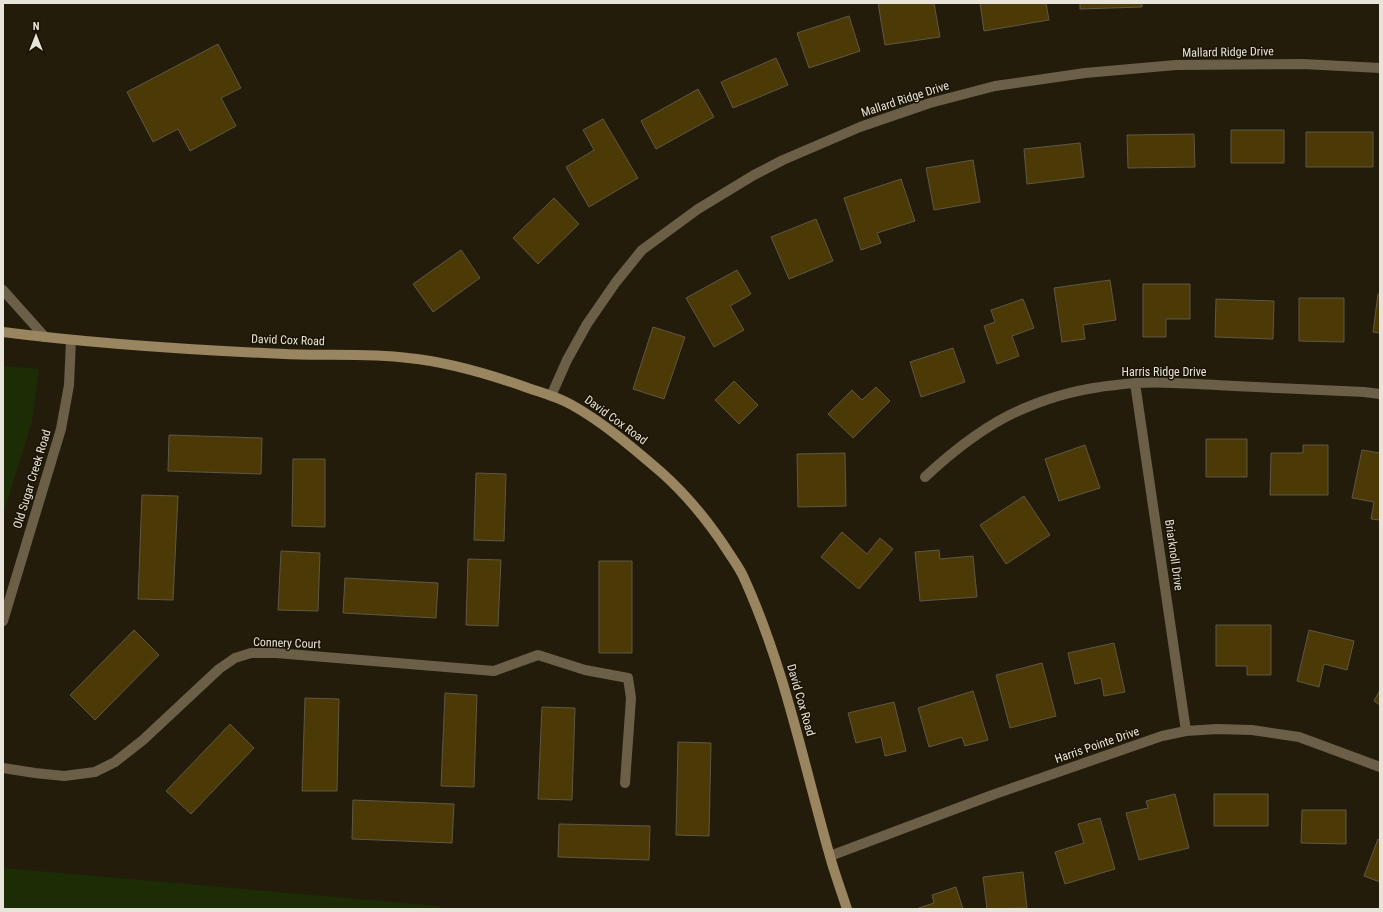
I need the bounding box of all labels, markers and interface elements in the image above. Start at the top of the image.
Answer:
north arrow [16,16,56,56]
text: N [33,20,40,33]
street label: Mallard Ridge Drive [1182,44,1274,60]
street label: Mallard Ridge Drive [859,78,951,120]
street label: David Cox Road [251,332,325,348]
street label: Harris Ridge Drive [1122,365,1207,379]
street label: David Cox Road [582,393,650,447]
street label: Old Sugar Creek Road [10,428,54,530]
street label: Briarknoll Drive [1162,518,1186,592]
street label: Connery Court [253,635,322,651]
street label: David Cox Road [784,663,818,738]
street label: Harris Pointe Drive [1053,724,1141,766]

